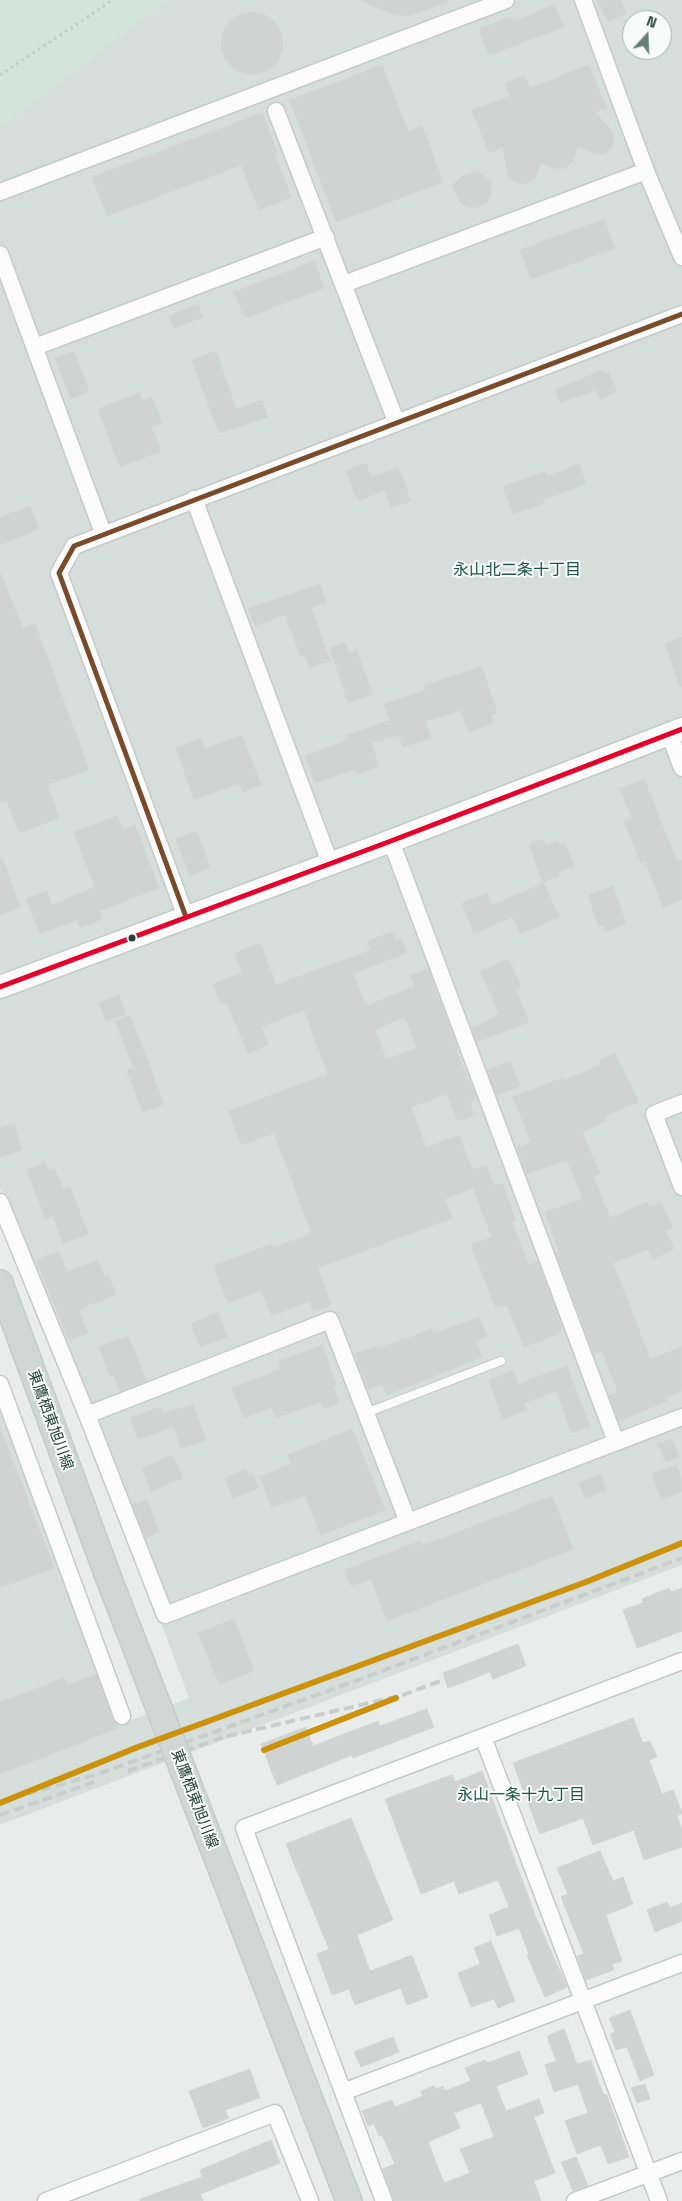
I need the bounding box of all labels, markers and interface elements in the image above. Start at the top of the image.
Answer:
north arrow [622,10,672,60]
text: N [644,12,659,32]
district label: 永山北二条十丁目 [453,561,581,581]
unlabelled marker [127,933,137,943]
street label: 東鷹栖東旭川線 [24,1368,76,1472]
street label: 東鷹栖東旭川線 [167,1747,221,1851]
district label: 永山一条十九丁目 [457,1786,585,1806]

